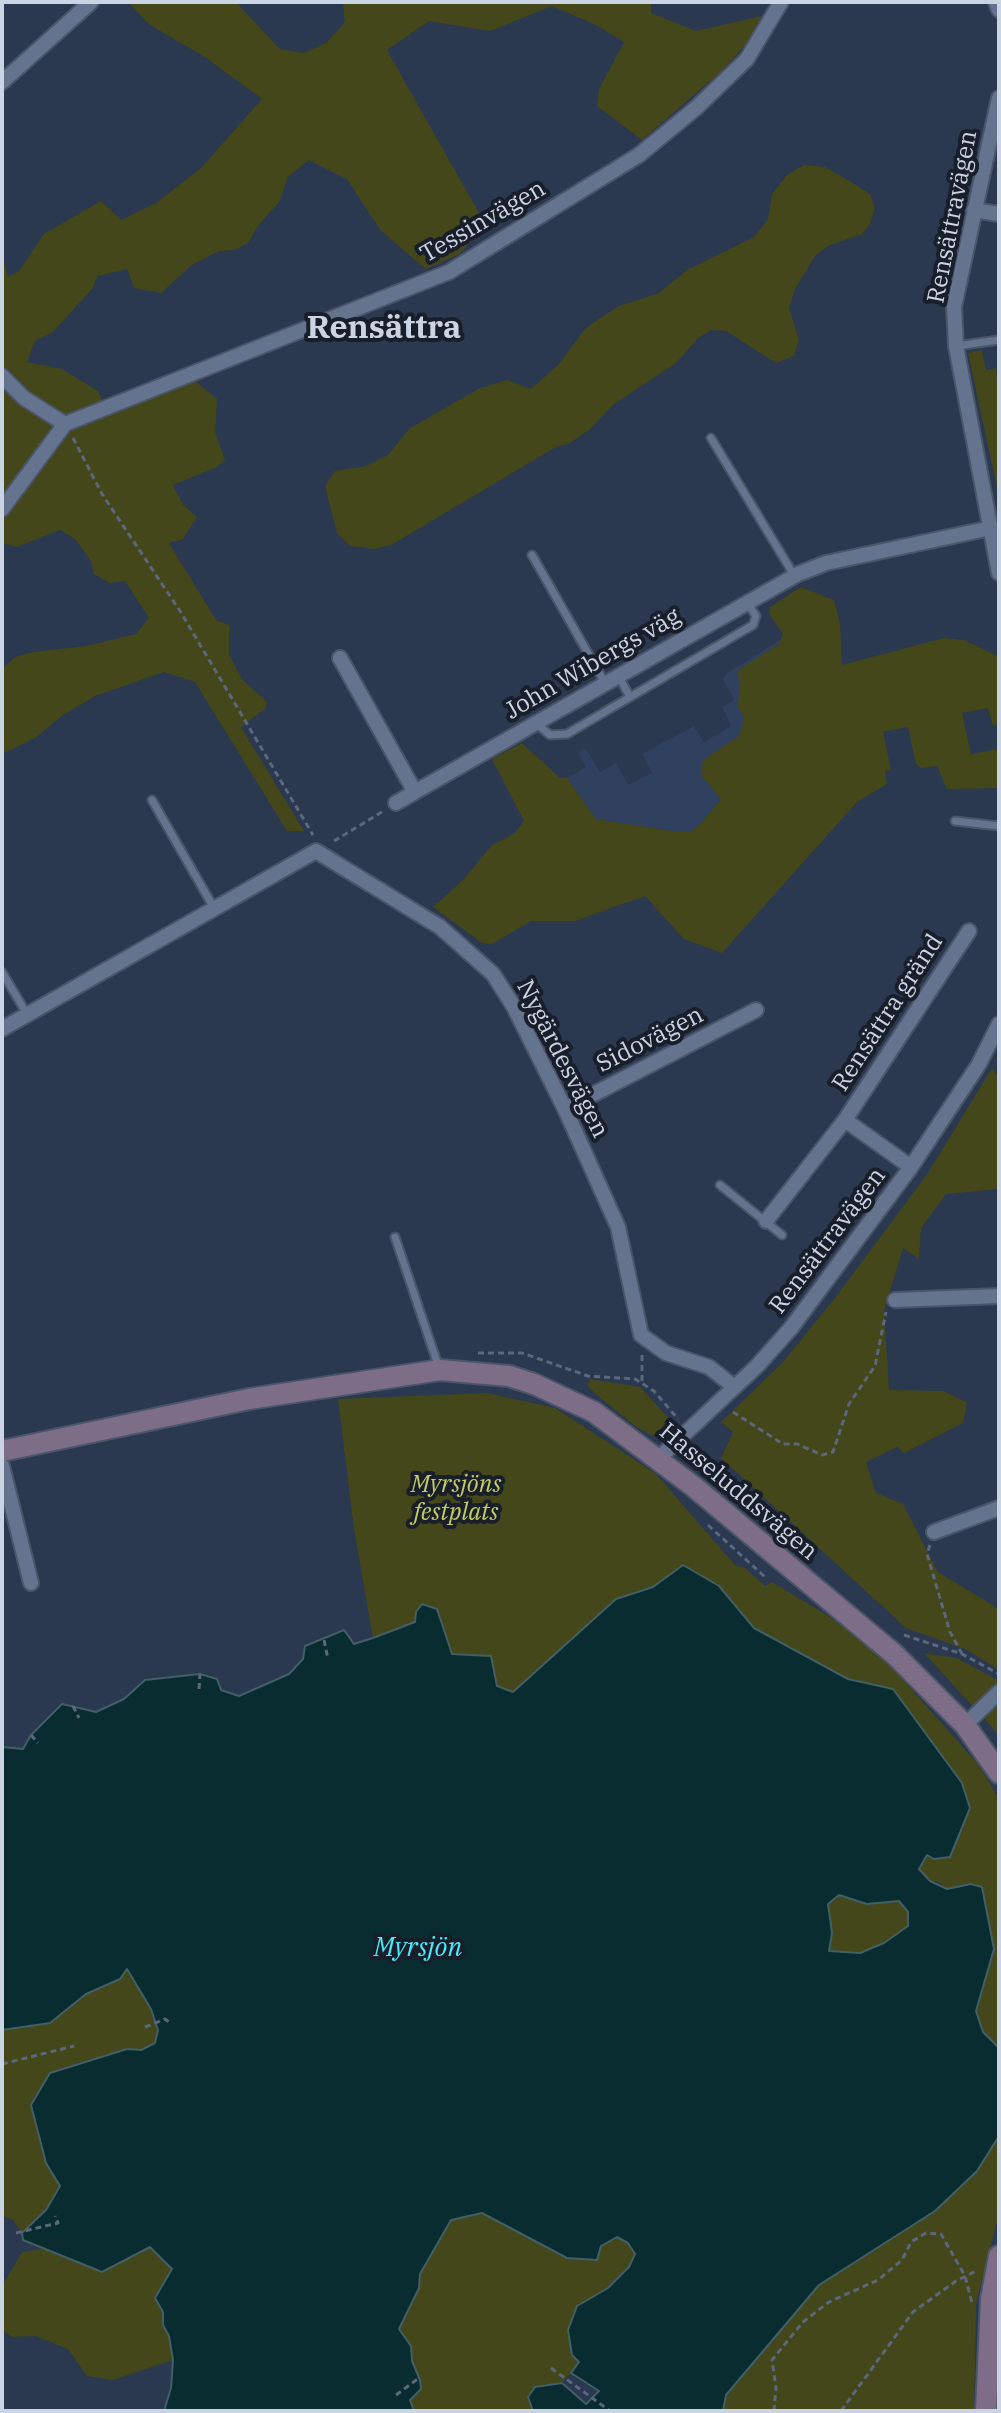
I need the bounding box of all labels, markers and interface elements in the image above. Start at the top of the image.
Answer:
street label: Rensättravägen [922,128,984,306]
street label: Tessinvägen [415,175,551,269]
district label: Rensättra [307,310,461,348]
street label: John Wibergs väg [500,602,686,726]
street label: Rensättra gränd [827,929,949,1097]
street label: Nygärdesvägen [510,975,614,1143]
street label: Sidovägen [592,1001,708,1079]
street label: Rensättravägen [764,1162,892,1320]
street label: Hasseluddsvägen [653,1417,823,1567]
park label: Myrsjöns festplats [411,1471,501,1527]
water label: Myrsjön [374,1932,462,1964]

